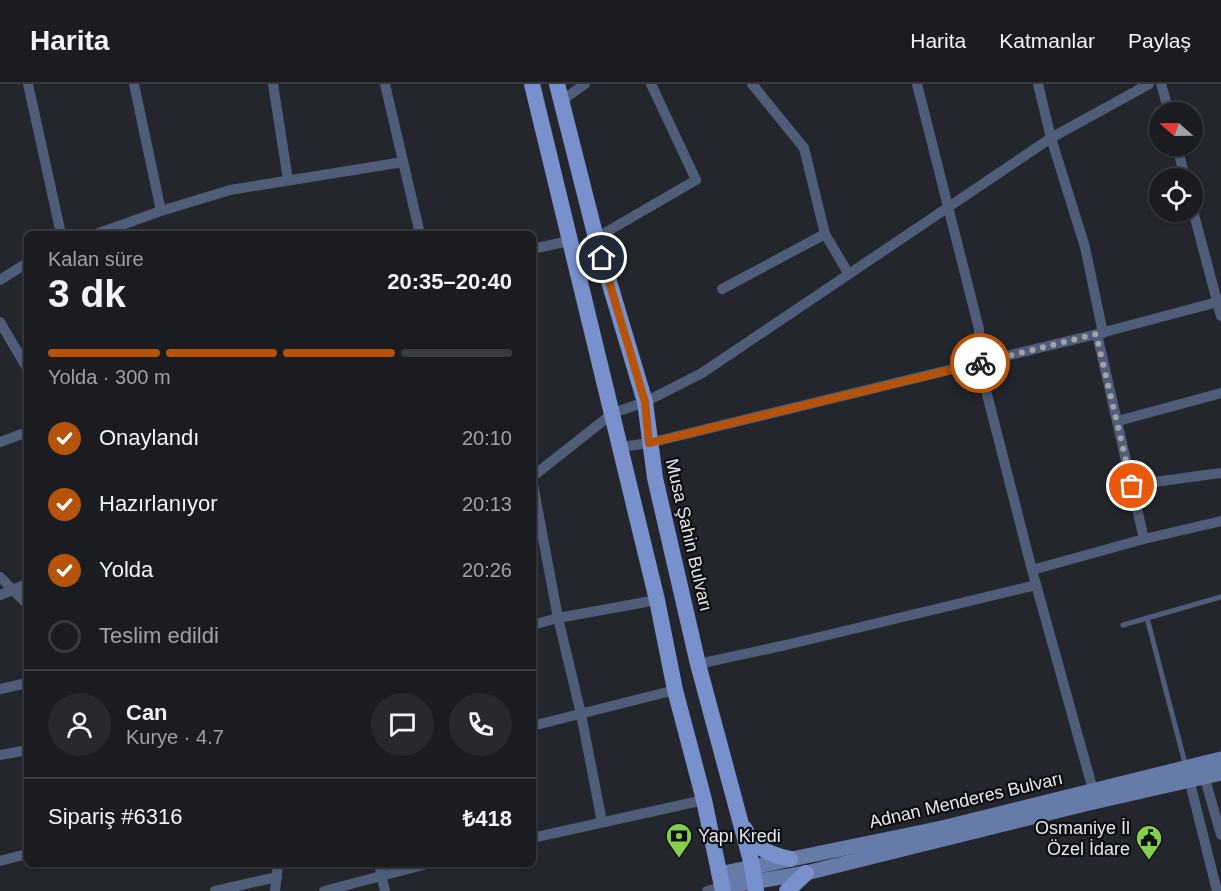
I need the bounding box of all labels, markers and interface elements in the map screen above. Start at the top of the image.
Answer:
text: Harita [30,25,109,56]
text: Harita [910,29,966,52]
text: Katmanlar [999,29,1095,52]
text: Paylaş [1128,29,1191,52]
north arrow [1149,102,1203,156]
map controls [1149,102,1203,222]
button: locate [1149,168,1203,222]
pin [576,232,627,283]
icon: home [585,241,618,274]
text: Kalan süre [48,248,144,270]
text: 20:35–20:40 [387,269,512,294]
text: 3 dk [48,272,126,315]
courier [950,333,1010,393]
icon: bike [964,347,997,380]
text: Yolda · 300 m [48,366,171,388]
icon: check [48,422,81,455]
text: Onaylandı [99,425,199,450]
text: 20:10 [462,427,512,449]
street label: Musa Şahin Bulvarı [662,457,716,613]
pin [1106,460,1157,511]
icon: bag [1115,469,1148,502]
icon: check [48,488,81,521]
text: Hazırlanıyor [99,491,218,516]
text: 20:13 [462,493,512,515]
icon: check [48,554,81,587]
text: Yolda [99,557,153,582]
text: 20:26 [462,559,512,581]
text: Teslim edildi [99,623,219,648]
button: person [48,693,111,756]
button: chat [371,693,434,756]
button: phone [449,693,512,756]
text: Can [126,700,168,725]
text: Kurye · 4.7 [126,726,224,748]
street label: Adnan Menderes Bulvarı [867,768,1065,832]
text: Sipariş #6316 [48,804,183,829]
text: ₺418 [463,806,512,831]
place label: Osmaniye İl Özel İdare [1035,818,1130,859]
bank icon: Yapı Kredi [664,821,694,859]
public building icon: Osmaniye İl Özel İdare [1134,823,1164,861]
place label: Yapı Kredi [698,826,781,846]

